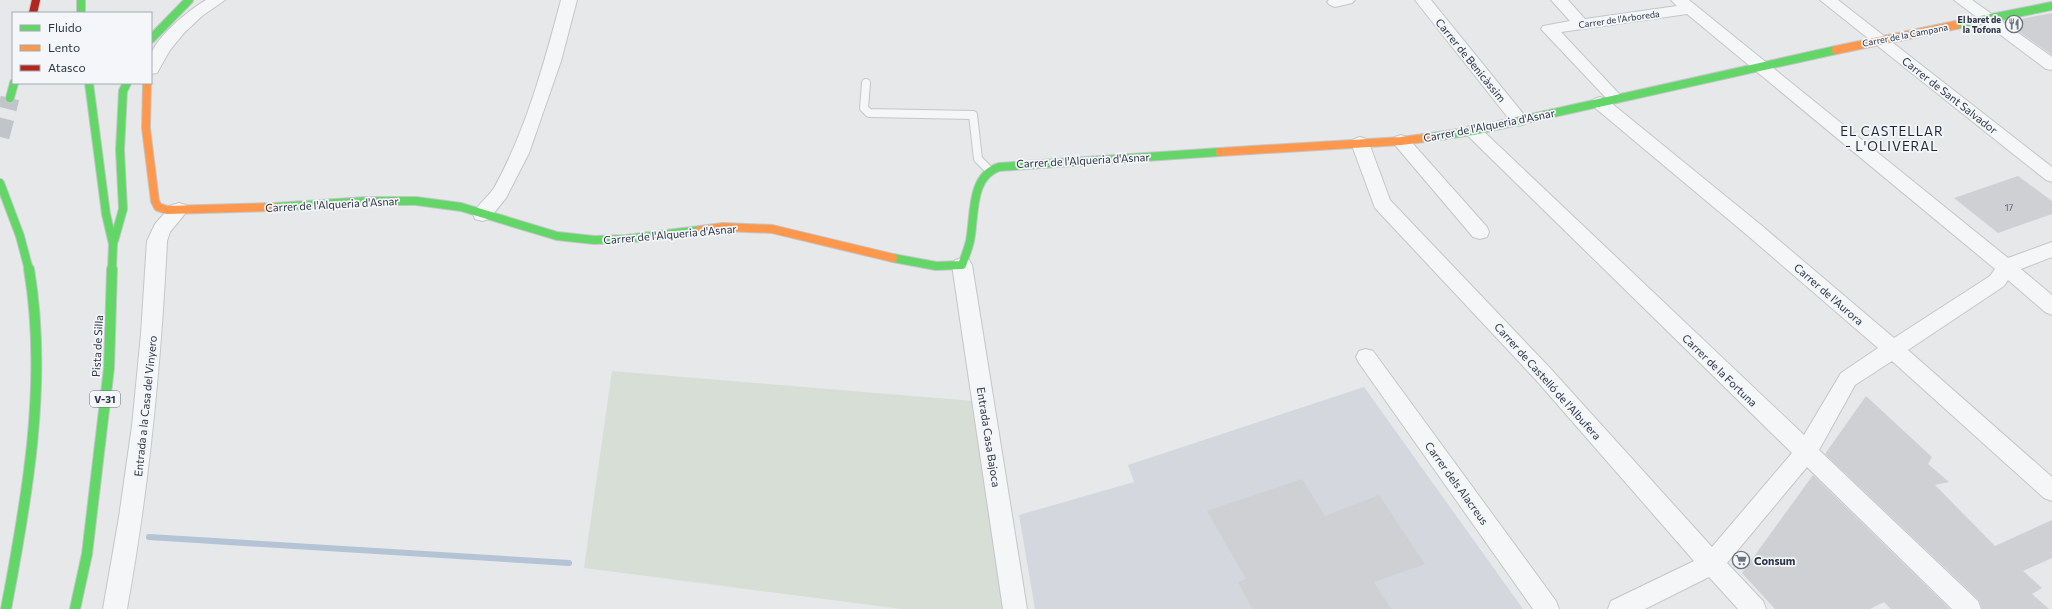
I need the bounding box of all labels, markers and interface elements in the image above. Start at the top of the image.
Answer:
street label: Carrer de l'Arboreda [1578,8,1661,30]
legend [12,12,152,84]
place label: El baret de la Tofona [1958,14,2001,35]
restaurant icon: El baret de la Tofona [2004,14,2024,34]
street label: Carrer de Benicàssim [1433,15,1509,105]
text: Fluido [48,20,82,34]
street label: Carrer de la Campana [1861,21,1949,49]
text: Lento [48,40,80,54]
street label: Carrer de Sant Salvador [1900,54,2001,137]
text: Atasco [48,60,86,74]
street label: Carrer de l'Alqueria d'Asnar [1422,106,1556,144]
district label: EL CASTELLAR - L'OLIVERAL [1840,123,1944,154]
street label: Carrer de l'Alqueria d'Asnar [1016,150,1151,170]
street label: Carrer de l'Alqueria d'Asnar [265,194,400,214]
house number: 17 [2005,202,2014,213]
street label: Carrer de l'Alqueria d'Asnar [603,222,738,246]
street label: Carrer de l'Aurora [1792,260,1866,328]
street label: Pista de Silla [89,315,105,377]
street label: Carrer de Castelló de l'Albufera [1492,320,1604,442]
street label: Carrer de la Fortuna [1680,331,1760,409]
street label: Entrada a la Casa del Vinyero [131,334,159,477]
street label: Entrada Casa Bajoca [975,386,1003,488]
road number: V-31 [90,391,120,407]
street label: Carrer dels Alacreus [1423,439,1491,527]
supermarket icon: Consum [1731,550,1751,570]
place label: Consum [1754,554,1796,567]

